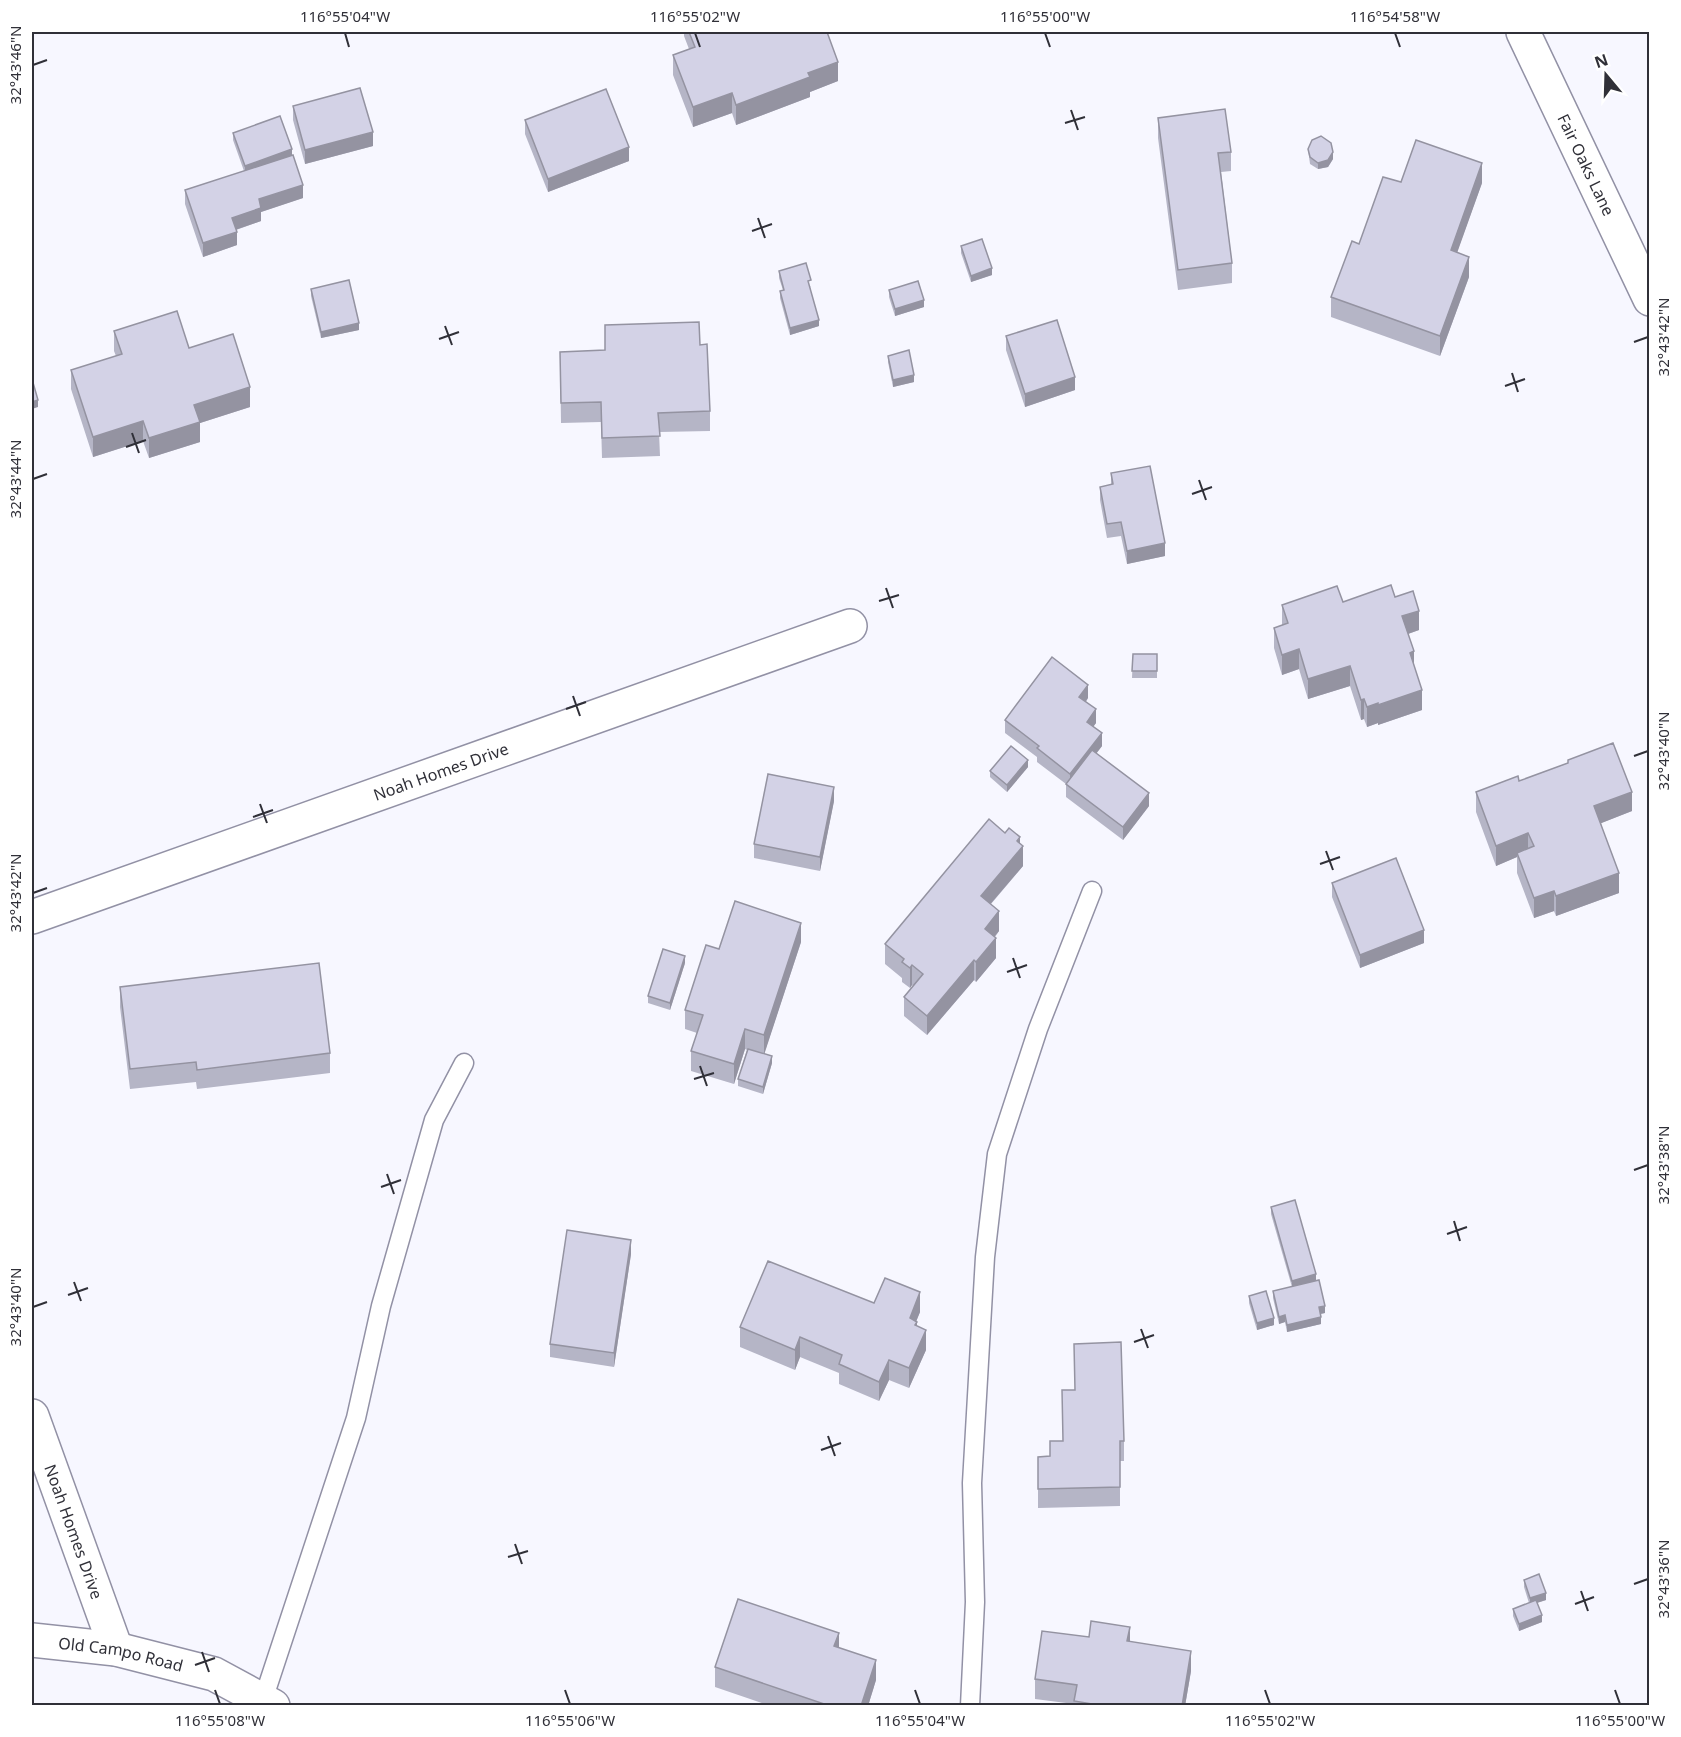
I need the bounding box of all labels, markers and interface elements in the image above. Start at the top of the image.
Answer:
text: 116°55'04"W [300,6,390,26]
text: 116°55'02"W [650,6,740,26]
text: 116°55'00"W [1000,6,1090,26]
text: 116°54'58"W [1350,6,1440,26]
text: 32°43'46"N [5,26,25,104]
north arrow [1576,45,1636,105]
text: N [1591,48,1611,73]
street label: Fair Oaks Lane [1553,110,1620,219]
text: 32°43'42"N [1653,298,1673,376]
text: 32°43'44"N [5,440,25,518]
text: 32°43'40"N [1653,712,1673,790]
street label: Noah Homes Drive [370,737,511,806]
text: 32°43'42"N [5,854,25,932]
text: 32°43'38"N [1653,1126,1673,1204]
text: 32°43'40"N [5,1268,25,1346]
street label: Noah Homes Drive [39,1461,108,1602]
text: 32°43'36"N [1653,1540,1673,1618]
street label: Old Campo Road [57,1632,186,1677]
text: 116°55'08"W [175,1710,265,1730]
text: 116°55'06"W [525,1710,615,1730]
text: 116°55'04"W [875,1710,965,1730]
text: 116°55'02"W [1225,1710,1315,1730]
text: 116°55'00"W [1575,1710,1665,1730]

